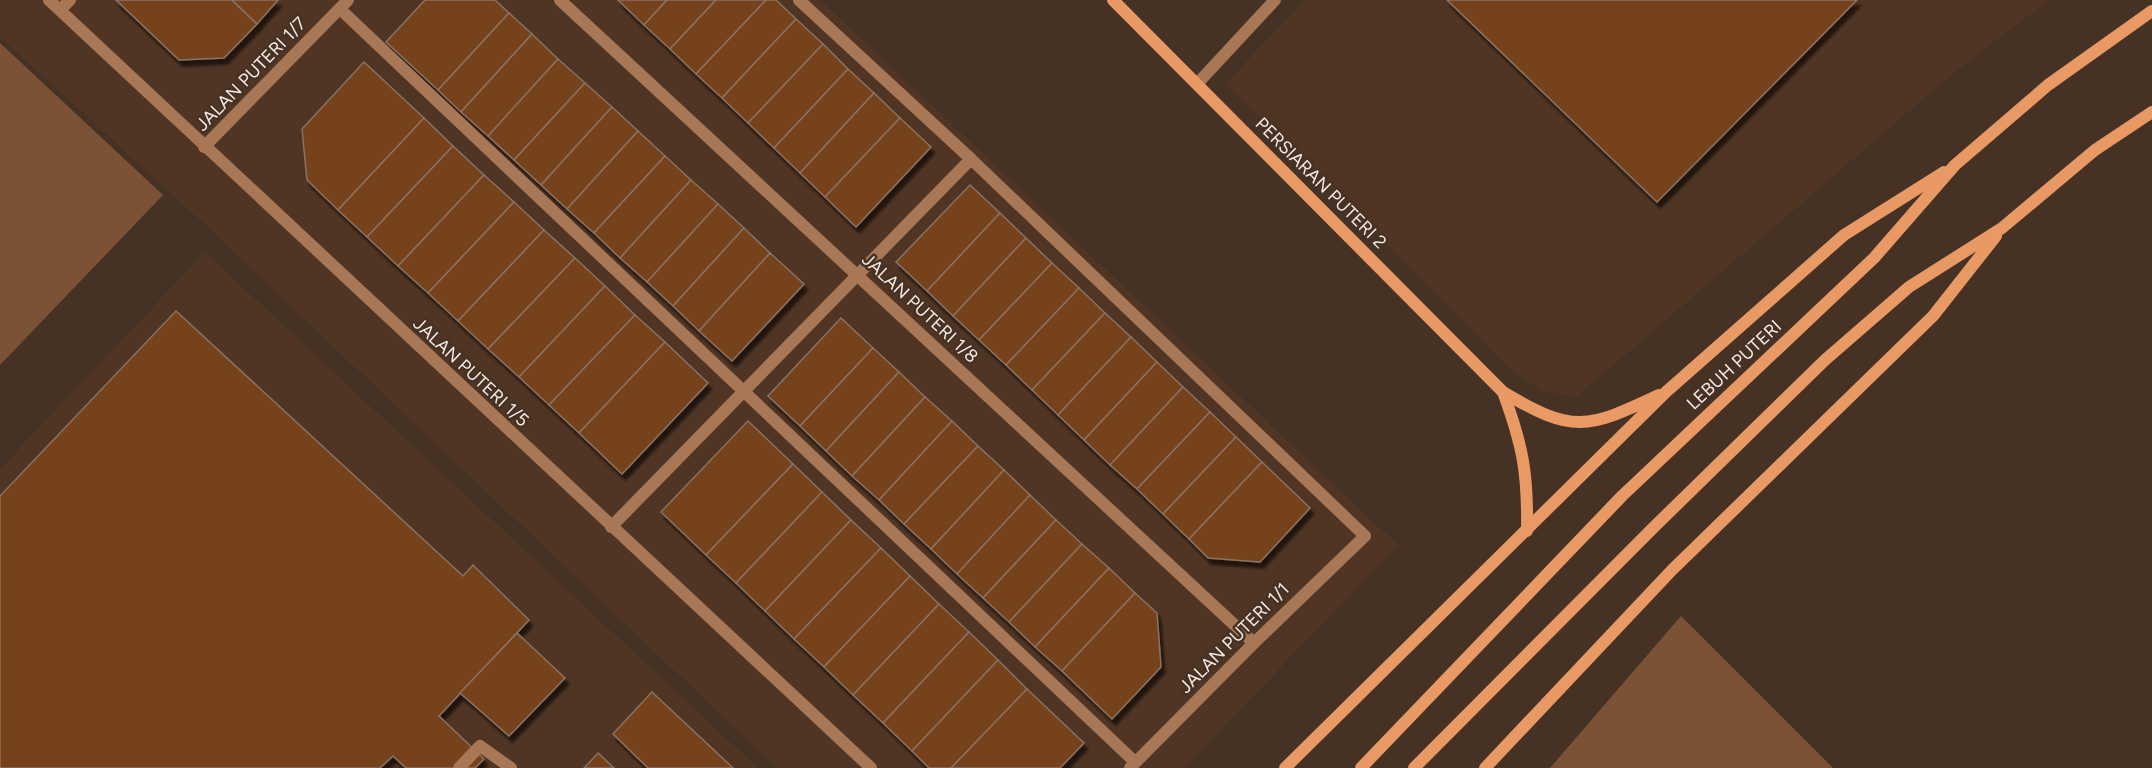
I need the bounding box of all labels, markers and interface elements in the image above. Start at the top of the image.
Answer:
street label: JALAN PUTERI 1/7 [191,12,311,135]
street label: PERSIARAN PUTERI 2 [1251,113,1391,253]
street label: JALAN PUTERI 1/8 [857,248,983,368]
street label: JALAN PUTERI 1/5 [409,313,533,431]
street label: LEBUH PUTERI [1682,316,1786,414]
street label: JALAN PUTERI 1/1 [1174,578,1294,698]

